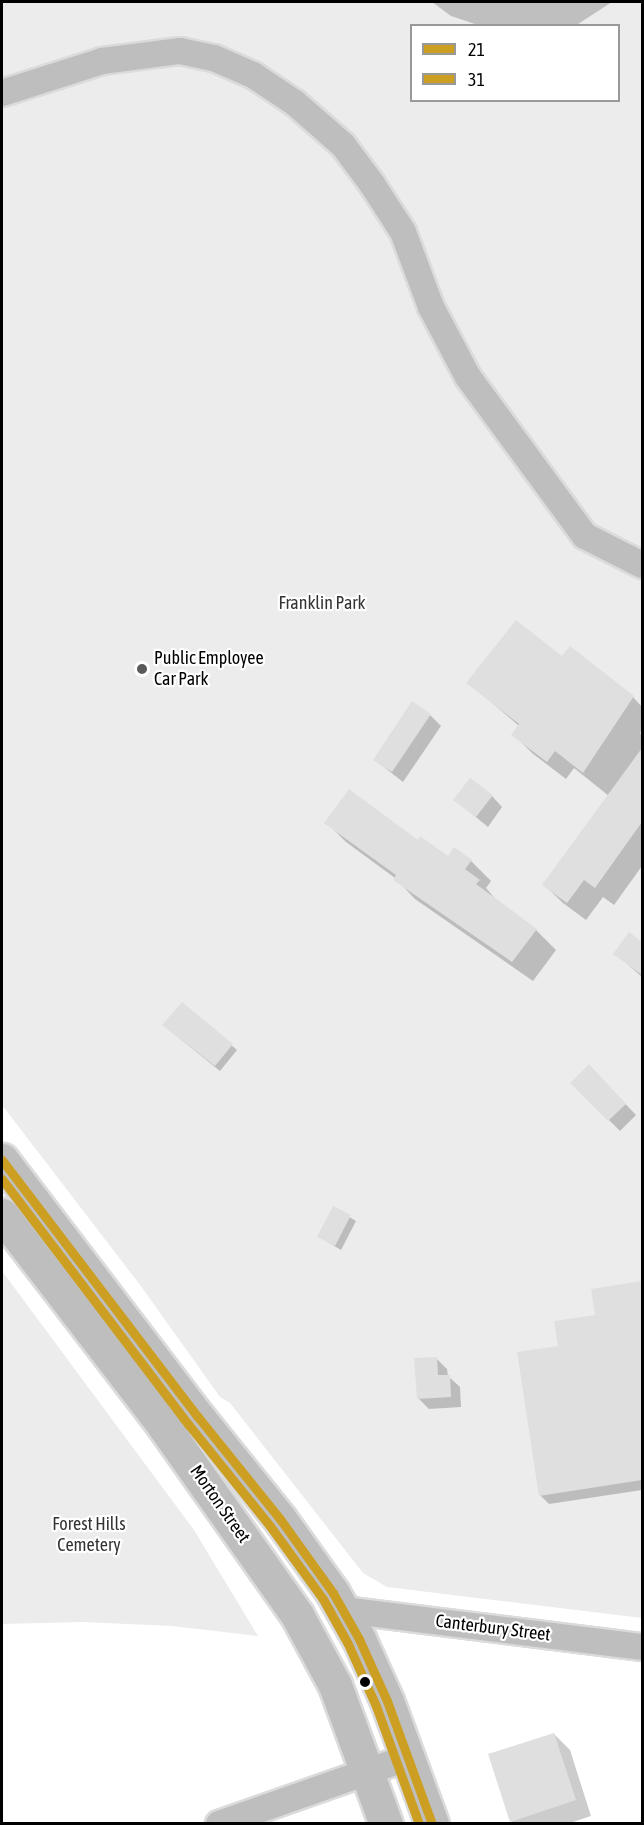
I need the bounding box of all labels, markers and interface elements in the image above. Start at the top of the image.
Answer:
legend [410,24,620,102]
text: 21 [468,39,485,60]
text: 31 [468,69,485,90]
park label: Franklin Park [278,592,366,614]
place label: Public Employee Car Park [154,648,264,690]
marker: Public Employee Car Park [135,662,149,676]
street label: Morton Street [185,1461,255,1547]
park label: Forest Hills Cemetery [52,1514,126,1556]
street label: Canterbury Street [434,1610,552,1646]
unlabelled marker [359,1676,371,1688]

